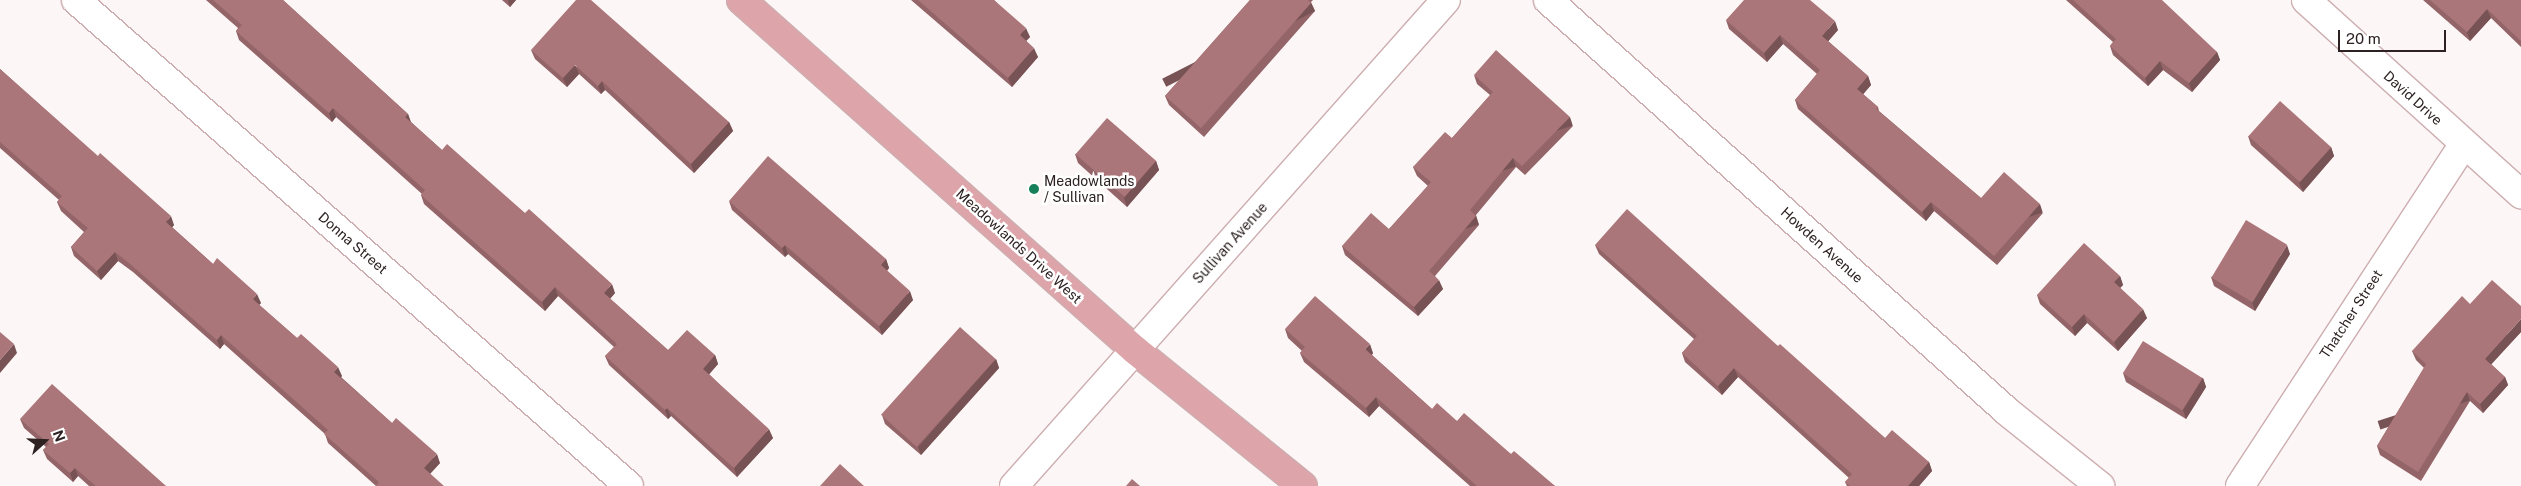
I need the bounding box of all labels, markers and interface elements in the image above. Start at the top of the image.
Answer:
scale bar [2341,20,2448,52]
text: 20 m [2346,30,2381,47]
street label: David Drive [2380,67,2446,129]
place label: Meadowlands / Sullivan [1044,173,1134,206]
marker: Meadowlands / Sullivan [1028,183,1040,195]
street label: Meadowlands Drive West [953,185,1085,307]
street label: Sullivan Avenue [1189,199,1271,287]
street label: Howden Avenue [1777,204,1867,286]
street label: Donna Street [315,209,391,277]
street label: Thatcher Street [2316,267,2386,361]
north arrow [20,416,70,466]
text: N [50,428,68,444]

